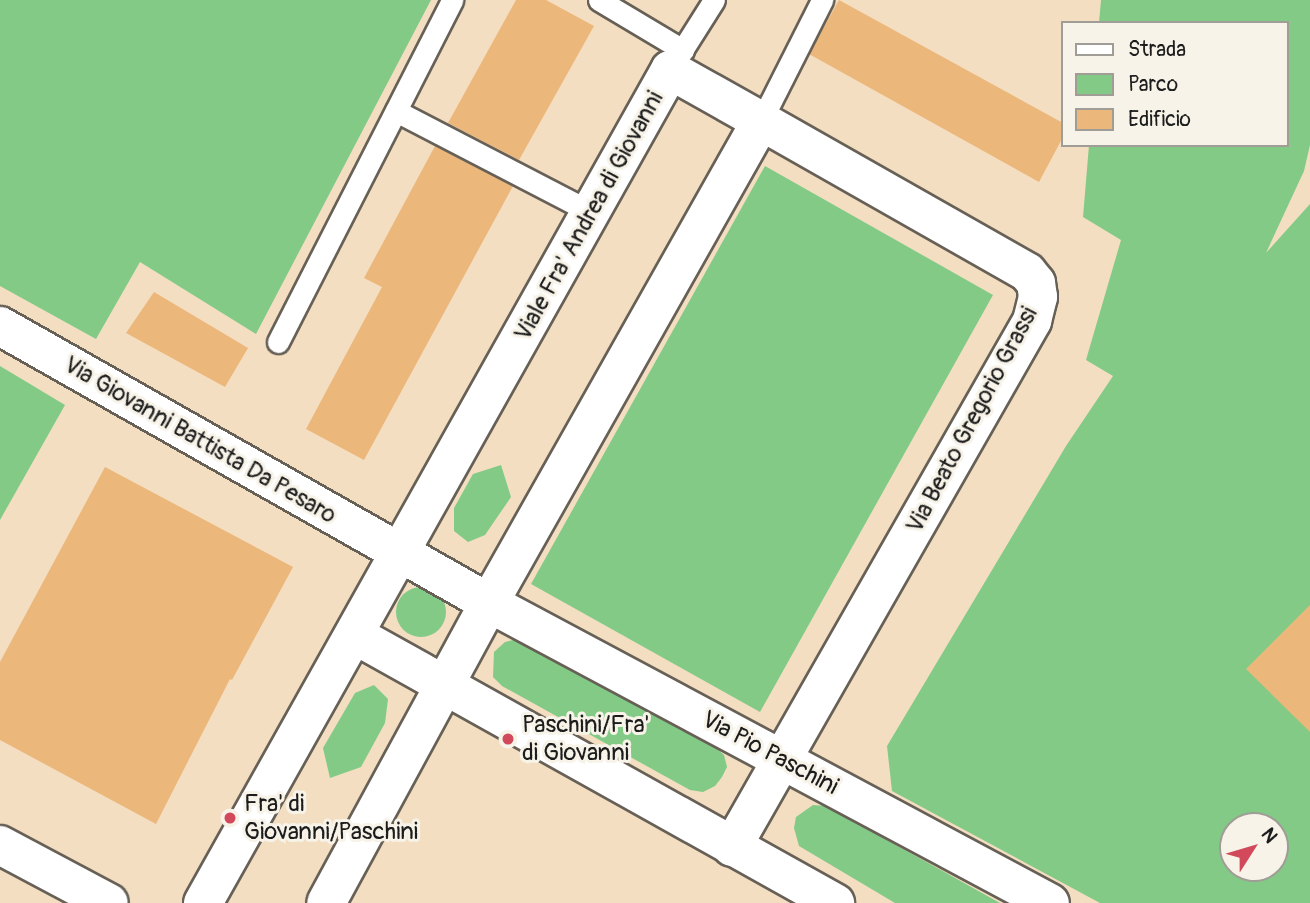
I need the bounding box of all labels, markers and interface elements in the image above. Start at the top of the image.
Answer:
legend [1062,21,1289,147]
text: Strada [1128,36,1186,63]
text: Parco [1128,71,1178,98]
street label: Viale Fra' Andrea di Giovanni [508,86,670,346]
text: Edificio [1128,106,1191,133]
street label: Via Beato Gregorio Grassi [900,302,1044,538]
street label: Via Giovanni Battista Da Pesaro [59,350,341,530]
street label: Via Pio Paschini [697,705,843,801]
place label: Paschini/Fra' di Giovanni [522,711,649,767]
marker: Paschini/Fra' di Giovanni [500,731,516,747]
place label: Fra' di Giovanni/Paschini [244,790,418,846]
marker: Fra' di Giovanni/Paschini [222,810,238,826]
north arrow [1219,812,1289,882]
text: N [1256,823,1283,848]

